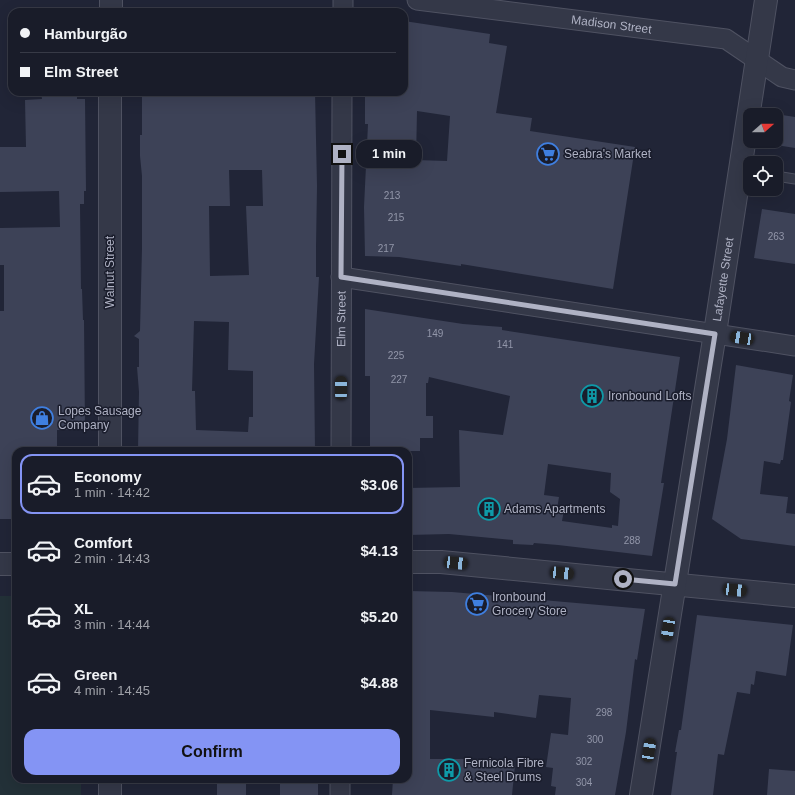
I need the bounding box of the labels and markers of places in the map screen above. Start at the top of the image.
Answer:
supermarket icon: Seabra's Market [535,141,561,167]
place label: Seabra's Market [564,147,652,161]
building icon: Ironbound Lofts [579,383,605,409]
place label: Ironbound Lofts [608,389,691,403]
place label: Lopes Sausage Company [58,404,142,432]
shop icon: Lopes Sausage Company [29,405,55,431]
building icon: Adams Apartments [476,496,502,522]
place label: Adams Apartments [504,502,605,516]
place label: Ironbound Grocery Store [492,590,567,618]
supermarket icon: Ironbound Grocery Store [464,591,490,617]
place label: Fernicola Fibre & Steel Drums [464,756,544,784]
building icon: Fernicola Fibre & Steel Drums [436,757,462,783]

